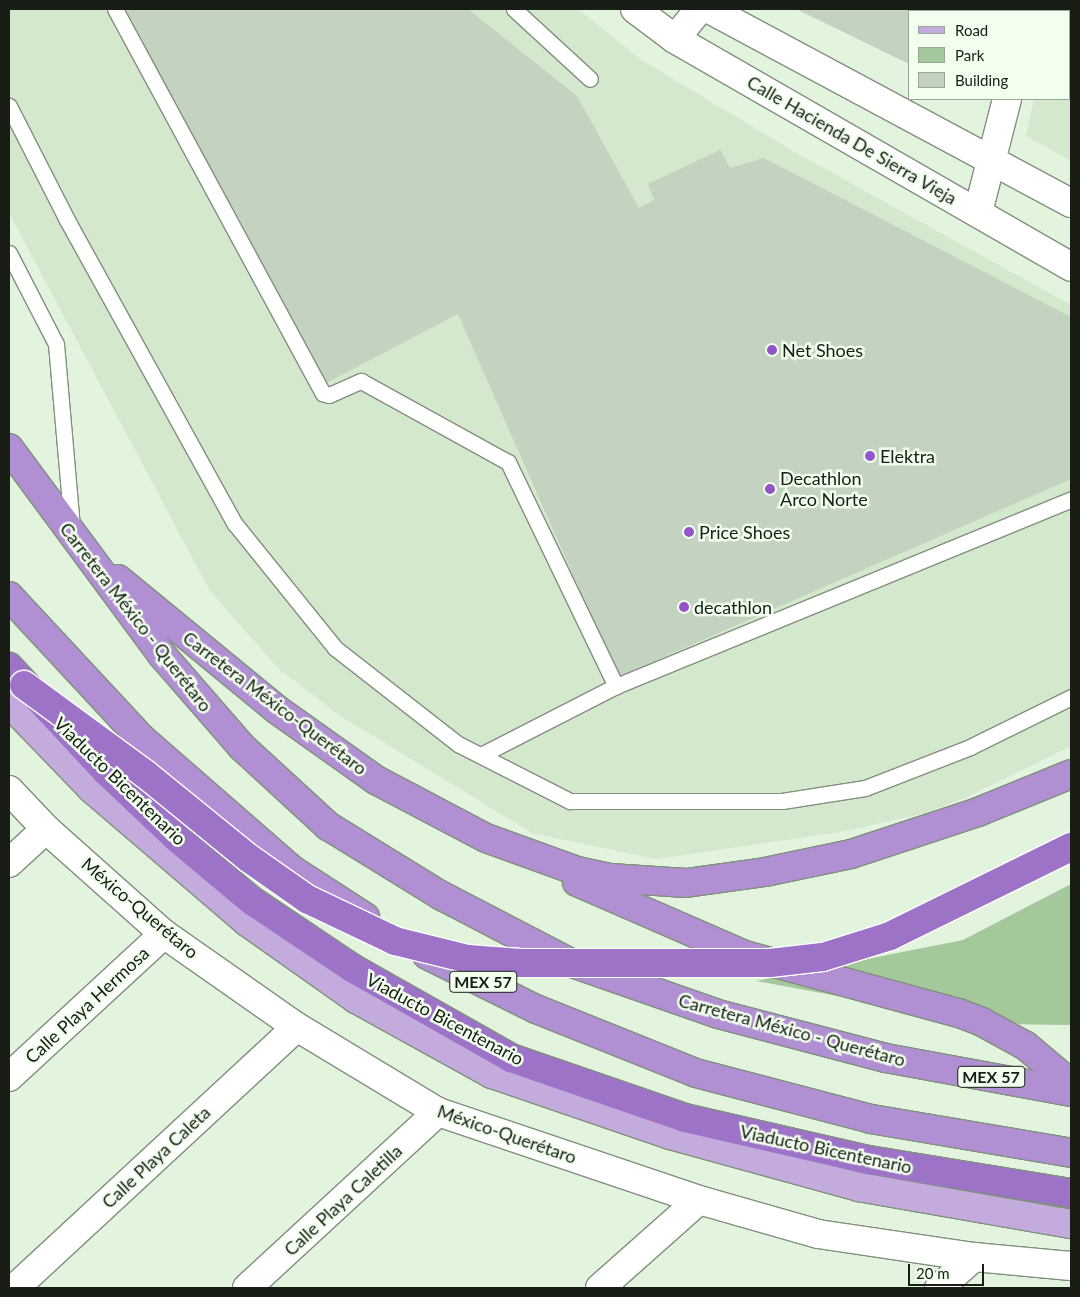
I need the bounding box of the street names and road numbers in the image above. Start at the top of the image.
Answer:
street label: Calle Hacienda De Sierra Vieja [743,71,961,209]
street label: Carretera México - Querétaro [55,518,217,716]
street label: Carretera México-Querétaro [179,627,371,779]
street label: Viaducto Bicentenario [50,712,190,850]
street label: México-Querétaro [77,853,203,963]
street label: Calle Playa Hermosa [21,942,153,1068]
street label: Viaducto Bicentenario [363,968,527,1070]
road number: MEX 57 [449,969,517,996]
street label: Carretera México - Querétaro [676,989,908,1071]
road number: MEX 57 [957,1064,1025,1090]
street label: México-Querétaro [435,1100,579,1168]
street label: Calle Playa Caleta [97,1101,215,1213]
street label: Viaducto Bicentenario [738,1120,914,1178]
street label: Calle Playa Caletilla [280,1140,406,1260]

